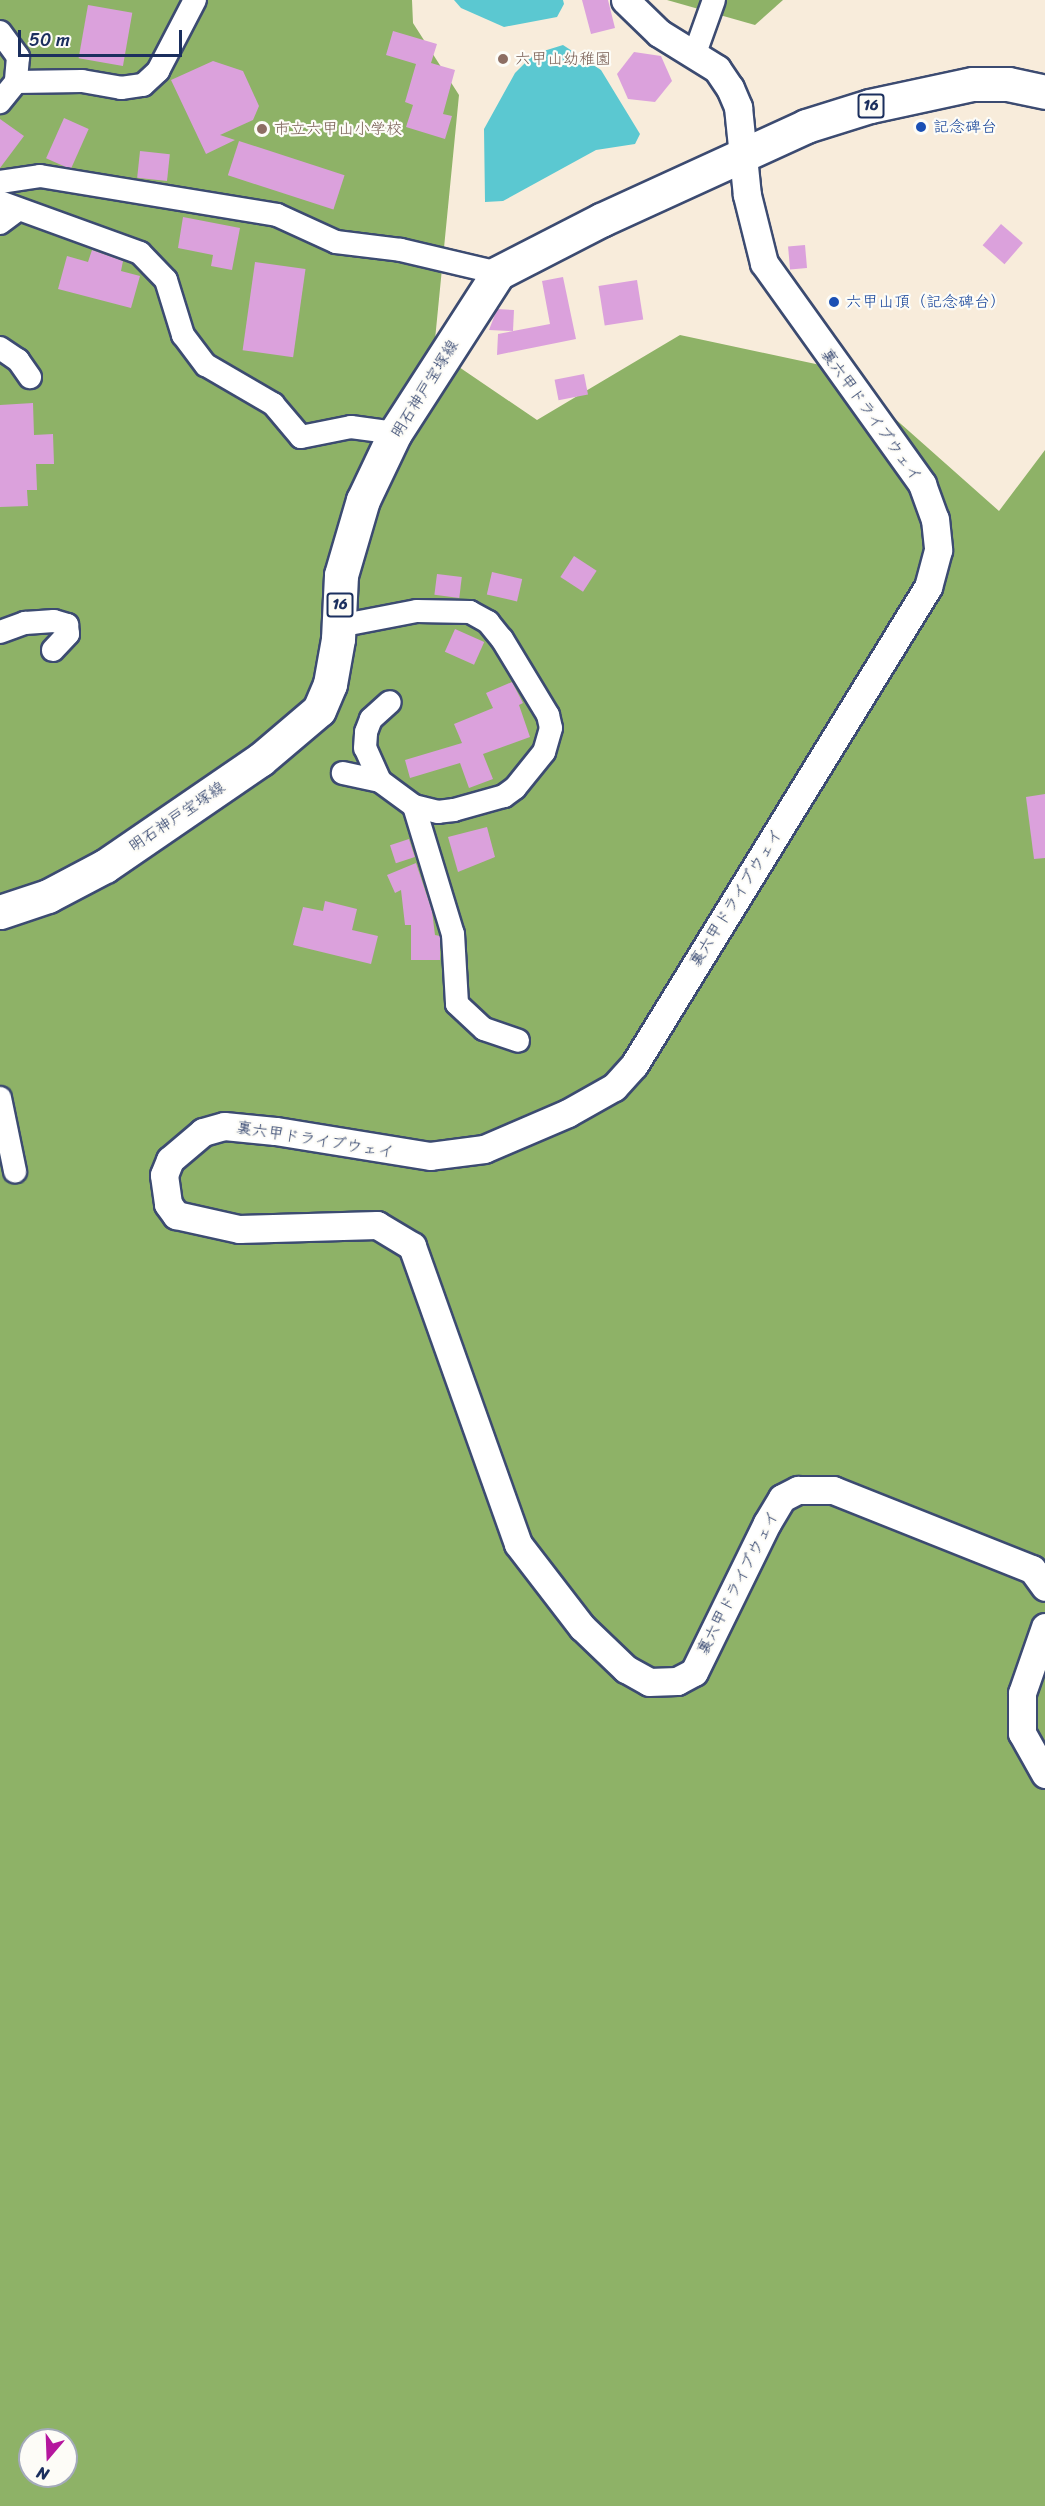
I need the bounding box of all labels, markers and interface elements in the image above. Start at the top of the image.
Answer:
scale bar [21,18,184,56]
text: 50 m [29,24,70,56]
place label: 六甲山幼稚園 [515,49,611,69]
marker: 六甲山幼稚園 [496,52,510,66]
road number: 16 [858,94,884,118]
place label: 記念碑台 [933,117,997,137]
place label: 市立六甲山小学校 [274,119,402,139]
marker: 記念碑台 [914,120,928,134]
marker: 市立六甲山小学校 [255,122,269,136]
place label: 六甲山頂（記念碑台） [846,292,1006,312]
marker: 六甲山頂（記念碑台） [827,295,841,309]
street label: 明石神戸宝塚線 [387,336,463,442]
street label: 裏六甲ドライブウェイ [816,345,926,485]
road number: 16 [326,593,354,617]
street label: 明石神戸宝塚線 [125,778,229,856]
street label: 裏六甲ドライブウェイ [685,825,787,971]
street label: 裏六甲ドライブウェイ [234,1118,396,1162]
street label: 裏六甲ドライブウェイ [693,1507,783,1659]
north arrow [18,2428,78,2488]
text: N [33,2458,53,2489]

